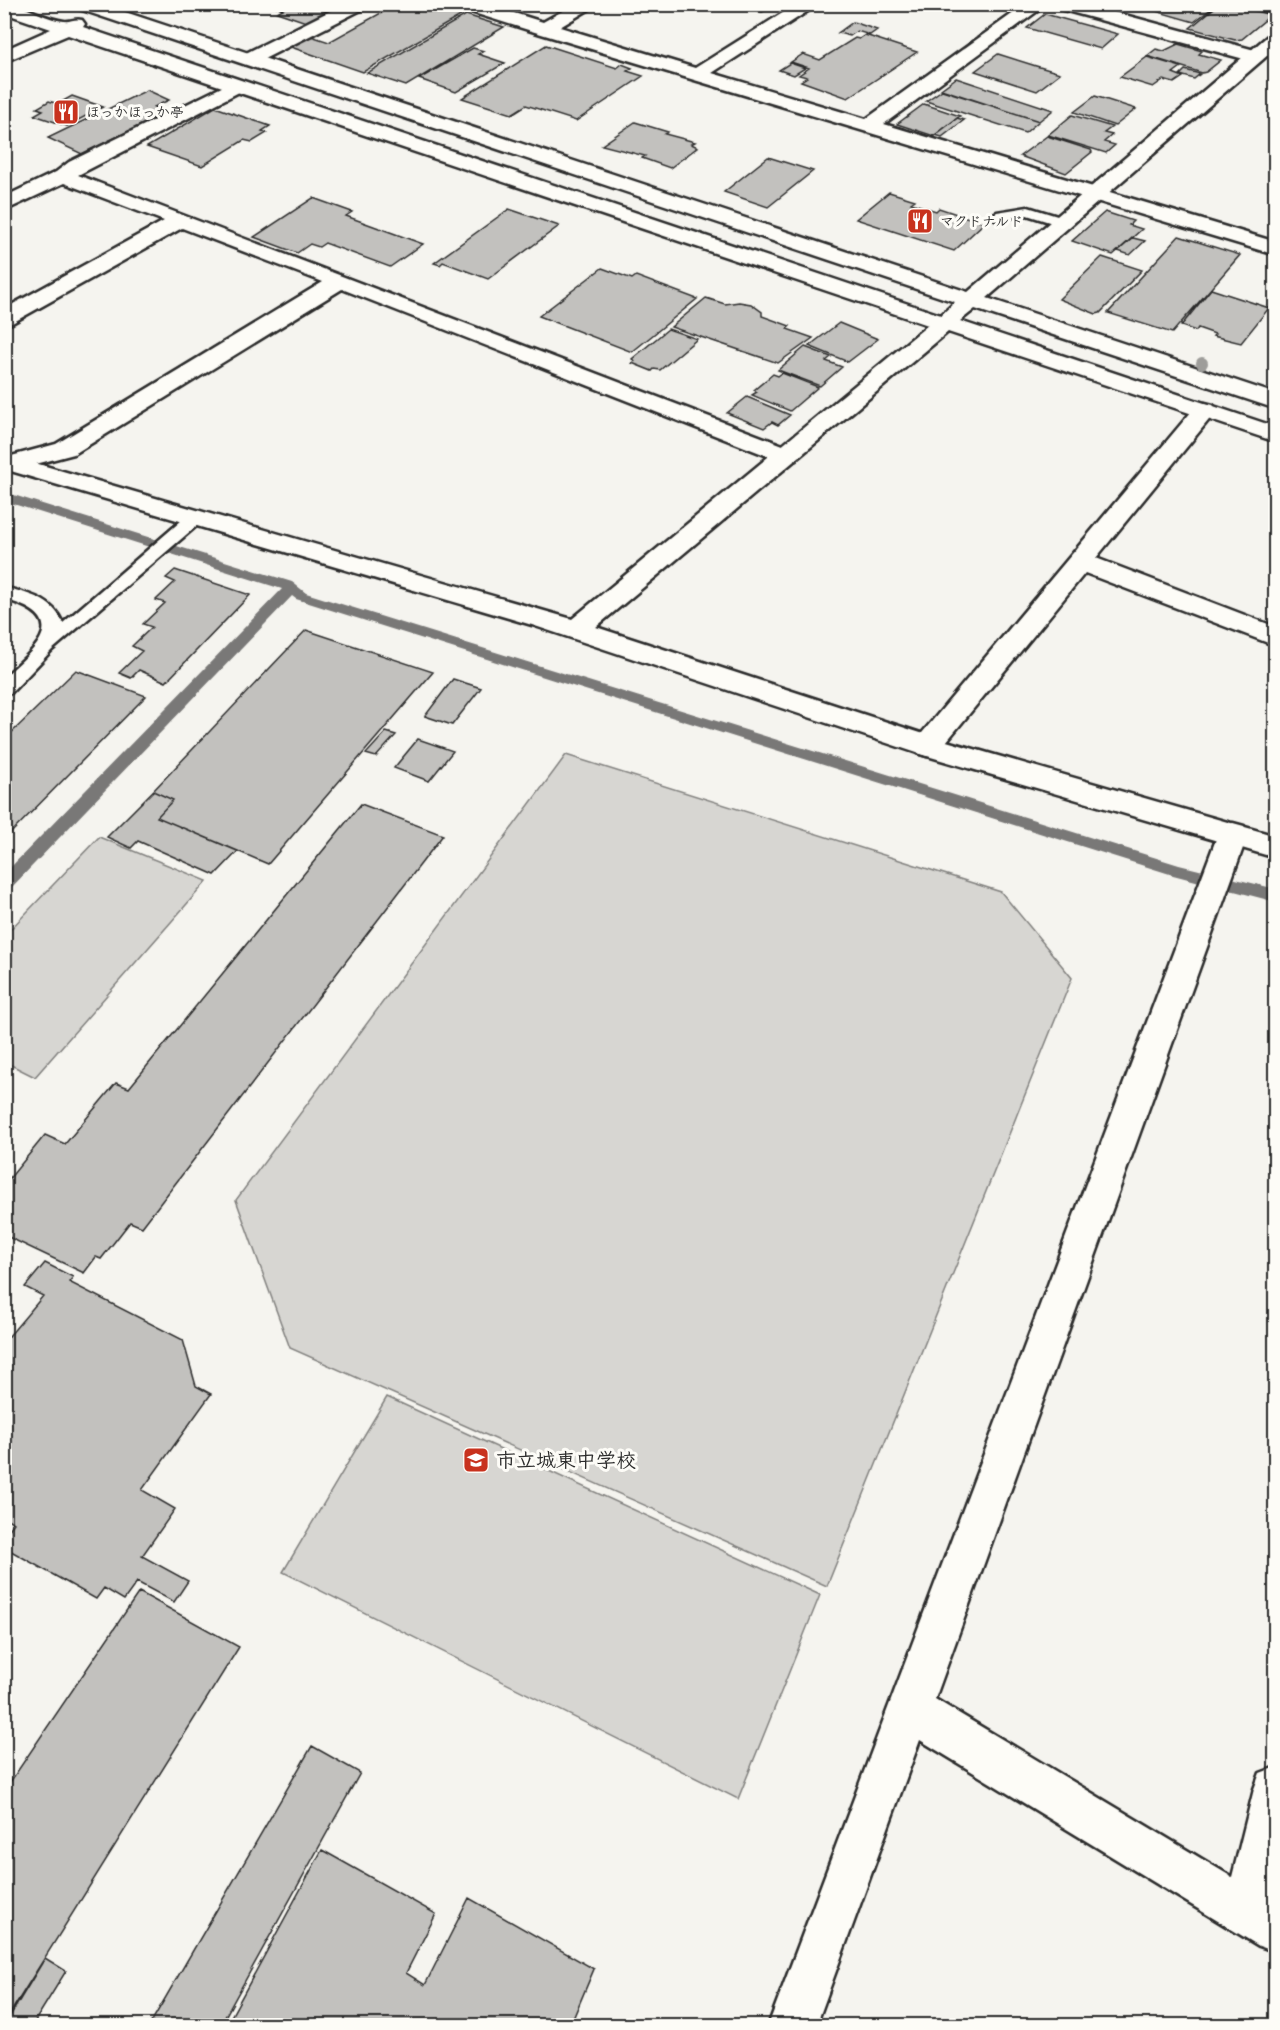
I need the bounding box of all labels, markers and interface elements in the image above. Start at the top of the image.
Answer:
restaurant icon: ほっかほっか亭 [51,97,81,127]
place label: ほっかほっか亭 [86,104,184,121]
restaurant icon: マクドナルド [905,206,935,236]
place label: マクドナルド [940,213,1023,230]
school or university icon: 市立城東中学校 [461,1445,491,1475]
place label: 市立城東中学校 [496,1449,636,1472]

